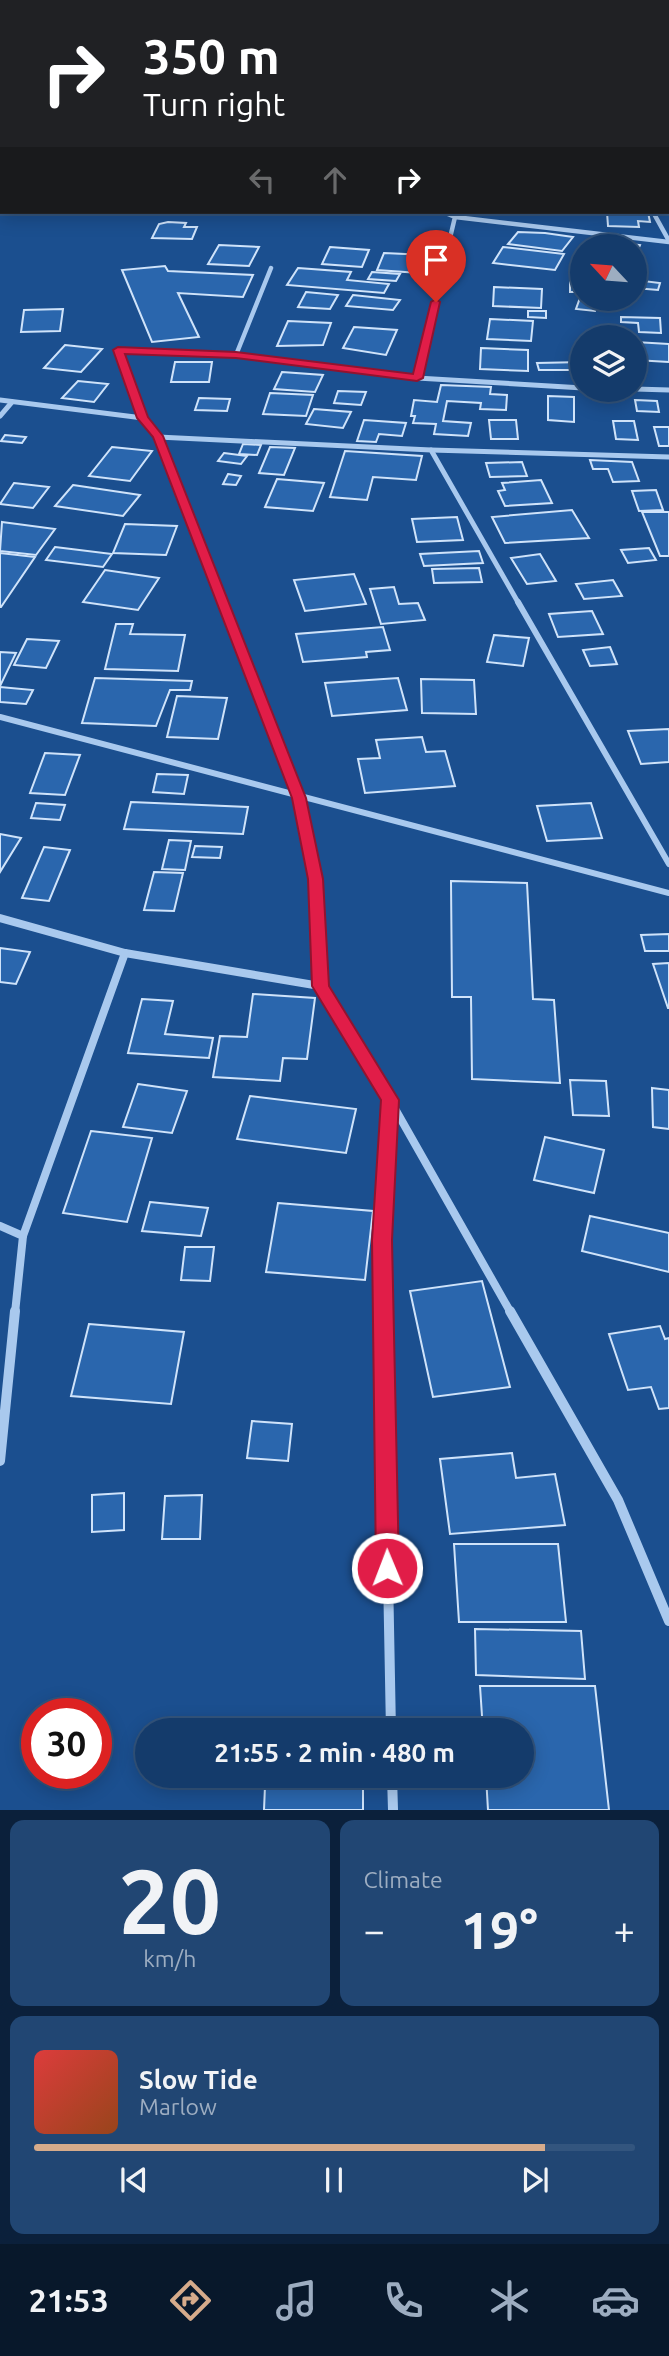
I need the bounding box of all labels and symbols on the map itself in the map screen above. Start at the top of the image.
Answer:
pin [406,230,466,302]
north arrow [570,234,648,312]
position arrow [350,1531,424,1605]
speed limit sign: 30 [21,1698,112,1789]

